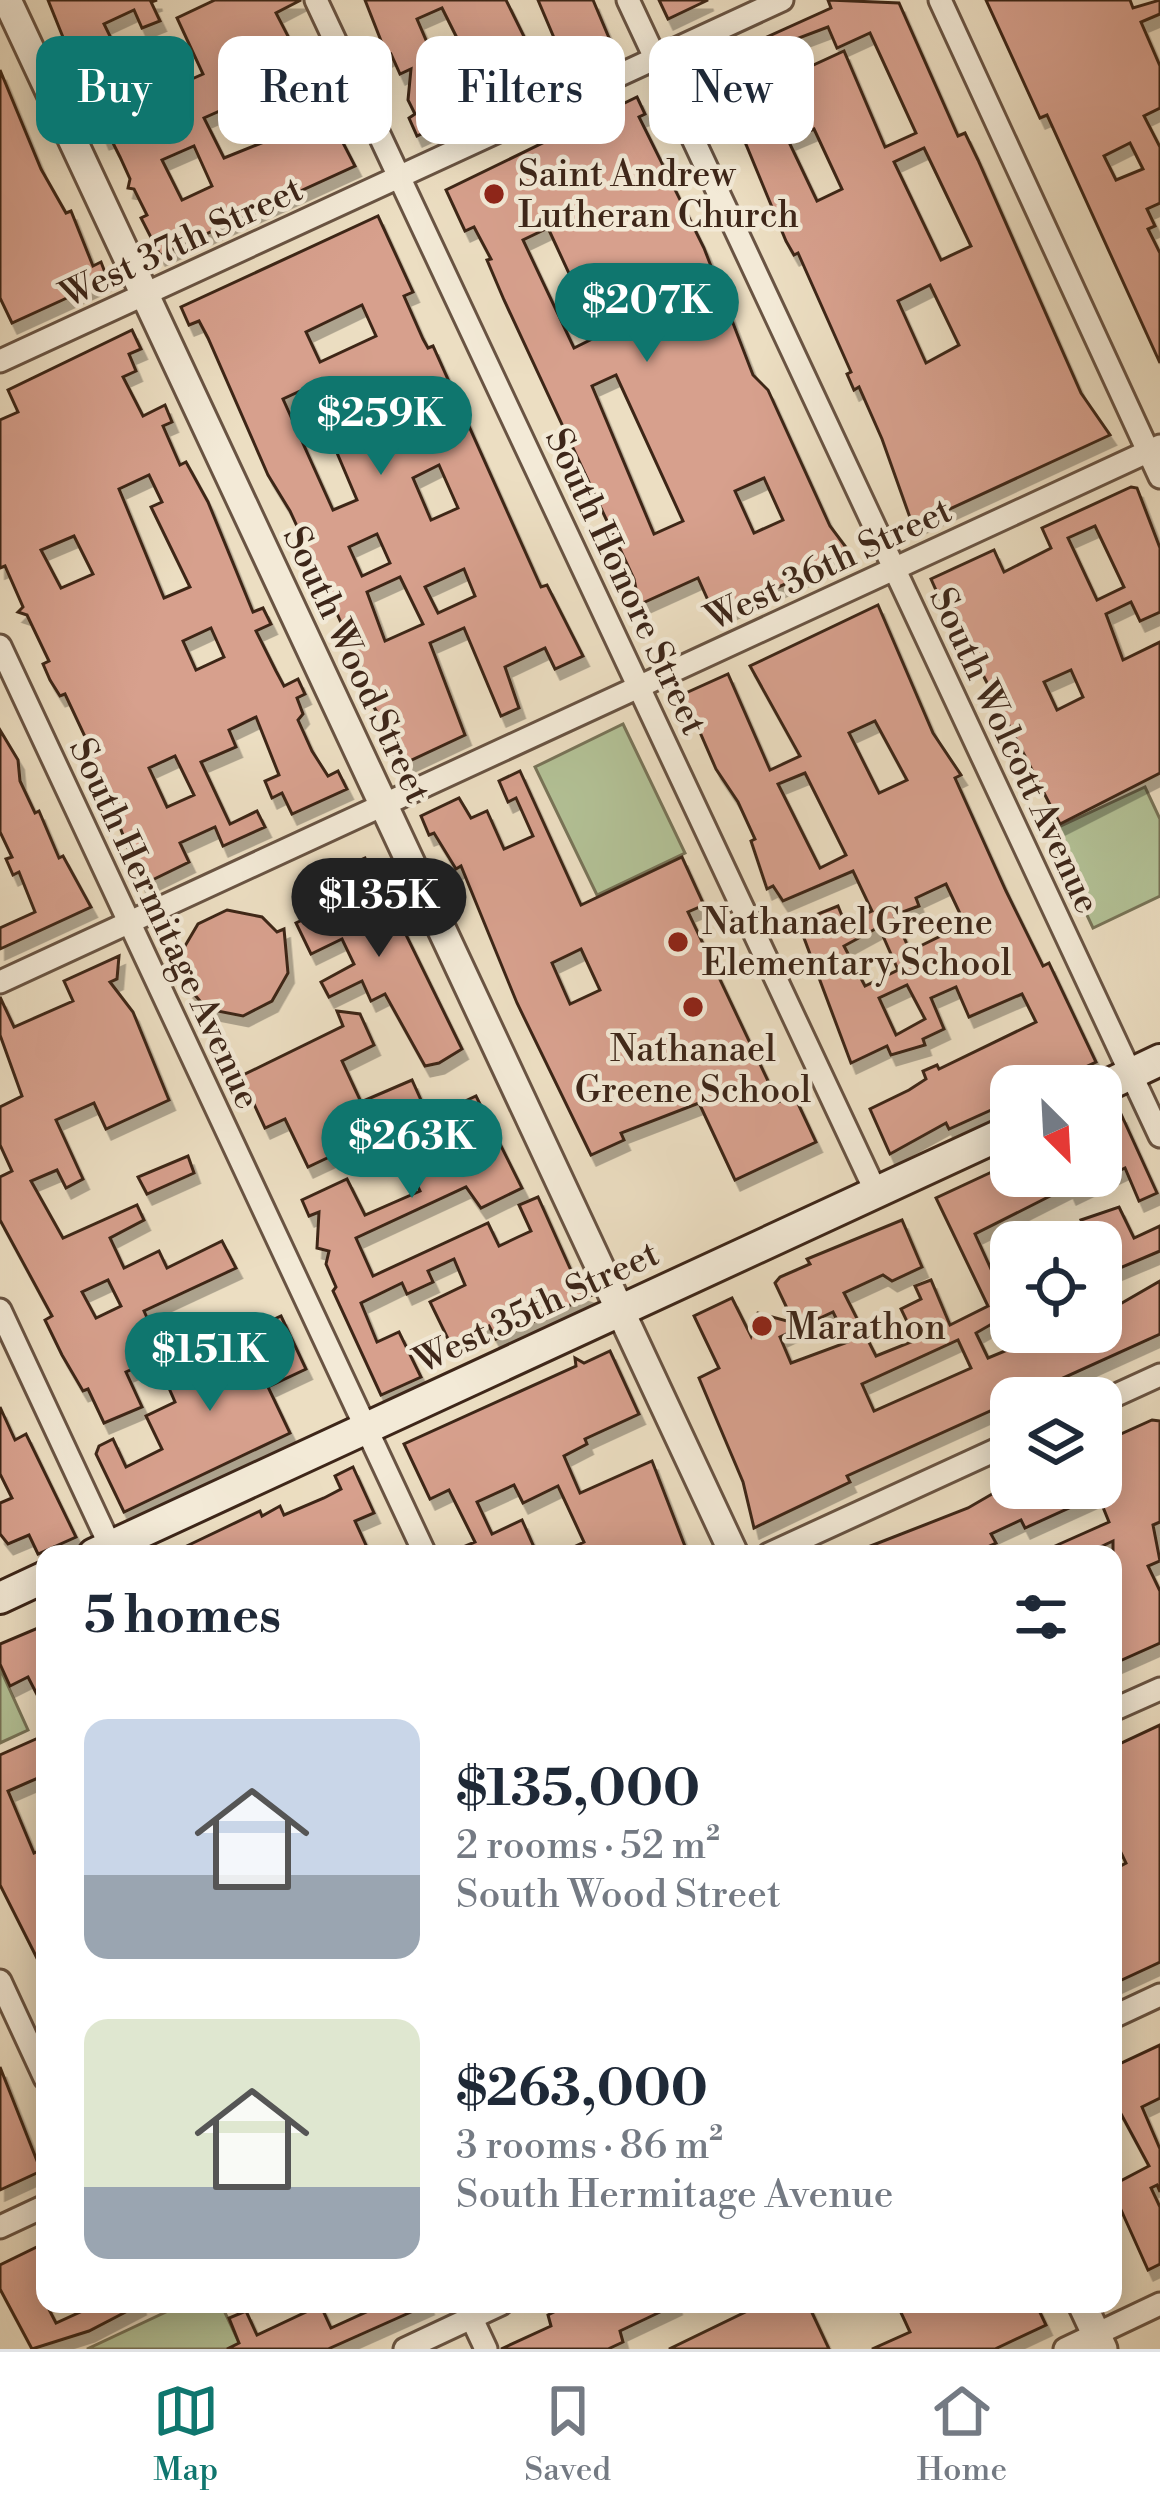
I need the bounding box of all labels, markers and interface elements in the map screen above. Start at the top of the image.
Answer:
chip: Buy [36,36,194,144]
chip: Rent [218,36,392,144]
chip: Filters [416,36,625,144]
chip: New [649,36,814,144]
place label: Saint Andrew Lutheran Church [518,153,799,239]
street label: West 37th Street [53,167,310,319]
marker: Saint Andrew Lutheran Church [481,181,507,207]
pin: $207K [563,263,731,365]
text: $207K [582,277,712,326]
pin: $259K [297,376,465,478]
text: $259K [317,390,445,439]
street label: South Honore Street [534,422,716,743]
street label: West 36th Street [698,489,959,642]
street label: South Wood Street [272,520,440,811]
street label: South Wolcott Avenue [918,581,1109,921]
street label: South Hermitage Avenue [58,732,269,1117]
pin: $135K [295,858,463,960]
text: $135K [318,872,440,921]
place label: Nathanael Greene Elementary School [702,901,1012,987]
marker: Nathanael Greene Elementary School [665,929,691,955]
marker: Nathanael Greene School [680,994,706,1020]
place label: Nathanael Greene School [575,1028,812,1114]
north arrow [990,1065,1122,1197]
map controls [990,1065,1122,1509]
pin: $263K [328,1099,496,1201]
text: $263K [348,1113,476,1162]
button: locate [990,1221,1122,1353]
street label: West 35th Street [407,1232,667,1385]
place label: Marathon [786,1306,946,1351]
pin: $151K [126,1312,294,1414]
marker: Marathon [749,1313,775,1339]
text: $151K [152,1326,268,1375]
button: layers [990,1377,1122,1509]
icon: filters [1008,1584,1074,1650]
text: 5 homes [84,1585,281,1649]
text: $135,000 [456,1758,700,1822]
icon: home [180,1767,324,1911]
text: 2 rooms · 52 m² [456,1822,720,1871]
text: South Wood Street [456,1871,781,1920]
text: $263,000 [456,2058,708,2122]
icon: home [180,2067,324,2211]
text: 3 rooms · 86 m² [456,2122,723,2171]
text: South Hermitage Avenue [456,2171,893,2220]
tab: Map [153,2378,219,2491]
tab: Saved [524,2378,611,2491]
tab: Home [917,2378,1007,2491]

